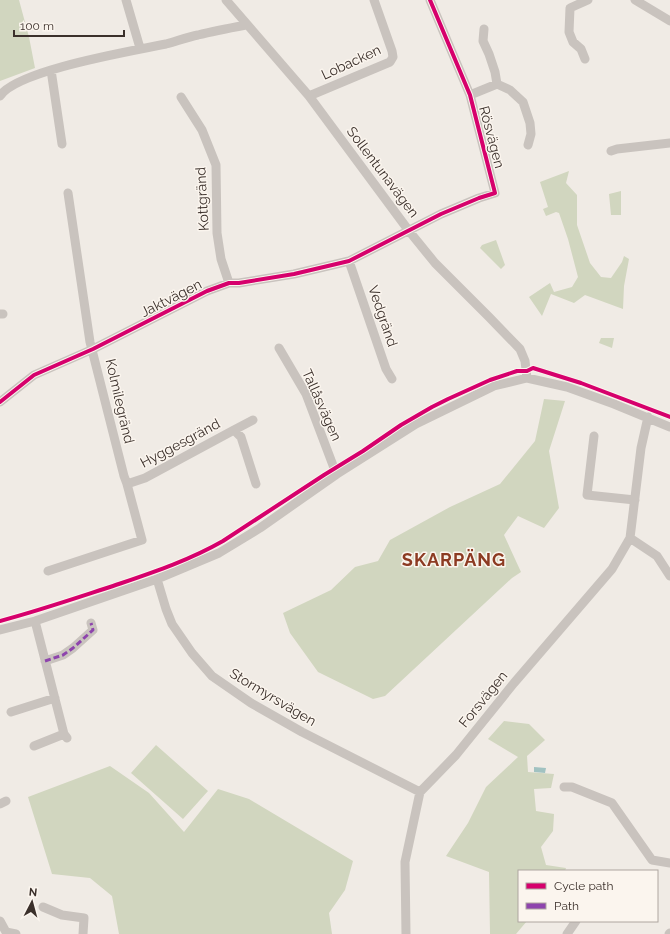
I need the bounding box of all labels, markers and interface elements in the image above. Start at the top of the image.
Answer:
scale bar [14,12,124,38]
text: 100 m [20,19,54,33]
street label: Lobacken [319,41,383,83]
street label: Rösvägen [476,104,508,170]
street label: Sollentunavägen [344,124,422,220]
street label: Kottgränd [192,167,212,231]
street label: Jaktvägen [138,276,204,320]
street label: Vedgränd [365,283,401,349]
street label: Kolmilegränd [102,357,138,445]
street label: Tallåsvägen [299,367,345,443]
street label: Hyggesgränd [137,415,223,471]
district label: SKARPÄNG [402,549,506,570]
street label: Stormyrsvägen [227,665,319,729]
street label: Forsvägen [456,668,510,730]
legend [518,870,658,922]
text: Cycle path [554,879,613,893]
north arrow [12,882,52,922]
text: N [28,886,38,899]
text: Path [554,899,579,913]

